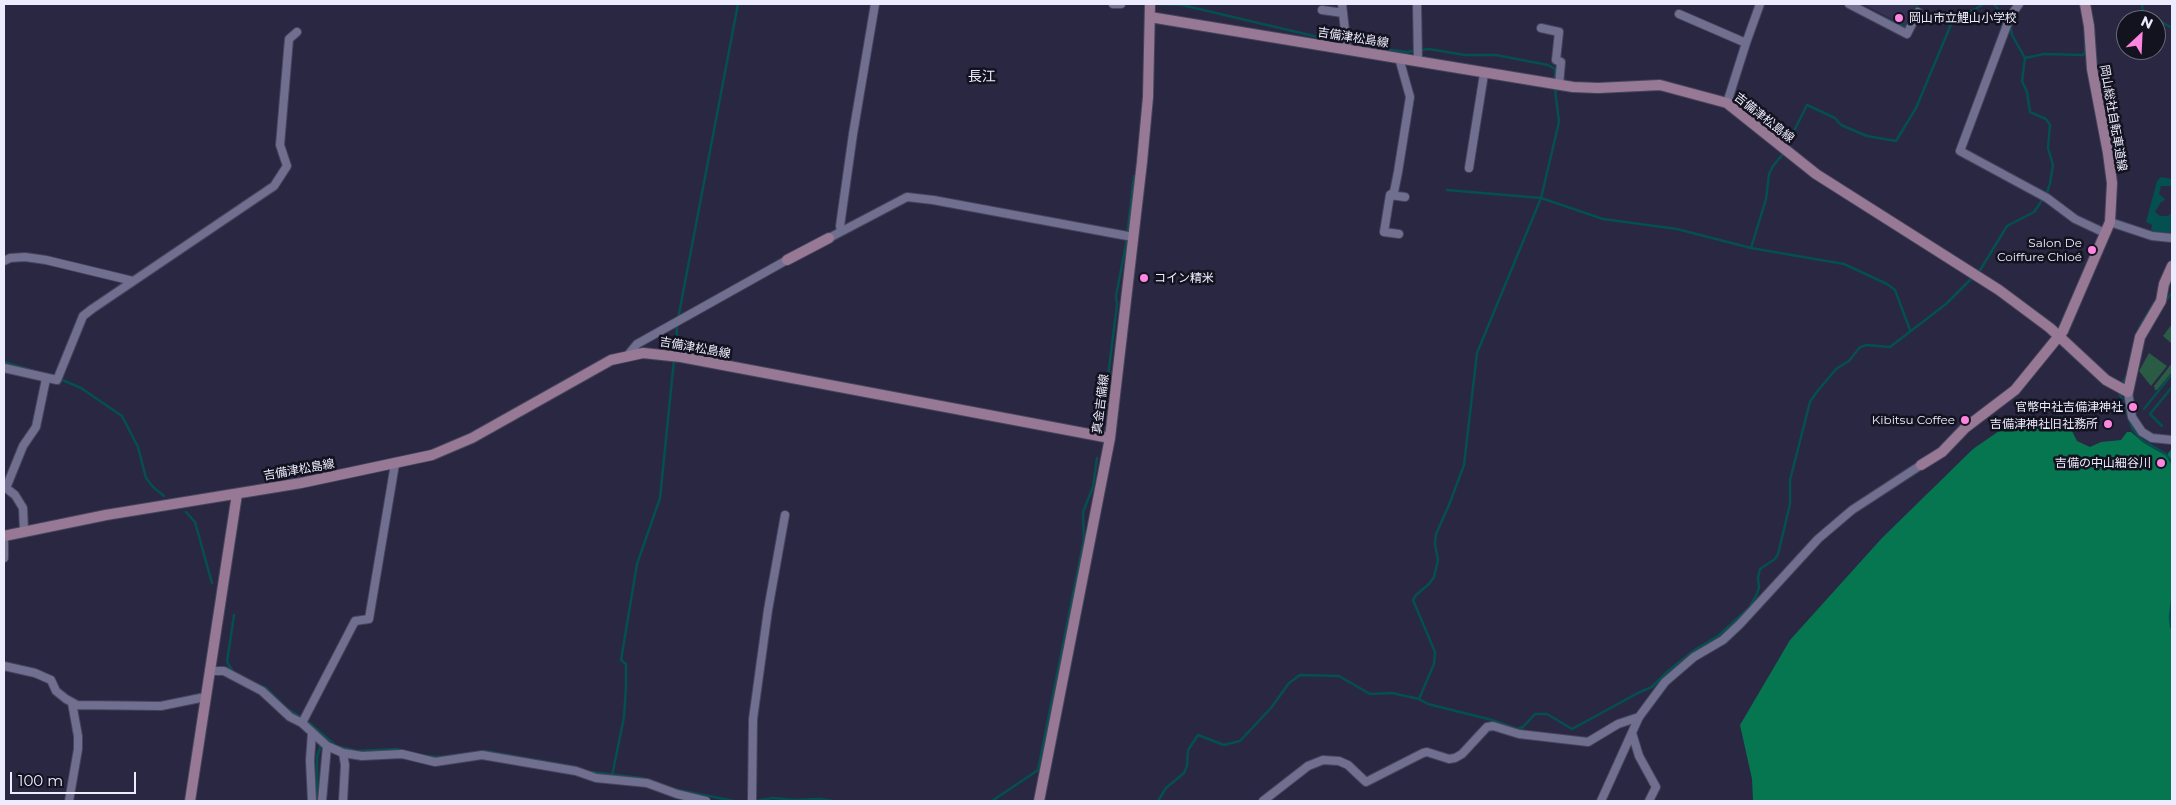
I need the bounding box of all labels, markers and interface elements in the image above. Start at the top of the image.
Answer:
north arrow [2116,10,2166,60]
place label: 岡山市立鯉山小学校 [1909,11,2017,25]
marker: 岡山市立鯉山小学校 [1893,12,1905,24]
text: N [2138,12,2156,33]
street label: 吉備津松島線 [1316,25,1390,51]
street label: 岡山総社自転車道線 [2097,64,2129,172]
district label: 長江 [968,69,996,85]
street label: 吉備津松島線 [1731,90,1797,146]
place label: Salon De Coiffure Chloé [1997,236,2082,264]
marker: Salon De Coiffure Chloé [2086,244,2098,256]
place label: コイン精米 [1154,271,1214,285]
marker: コイン精米 [1138,272,1150,284]
street label: 吉備津松島線 [658,335,732,361]
street label: 真金吉備線 [1090,373,1112,435]
place label: 官幣中社吉備津神社 [2015,400,2123,414]
marker: 官幣中社吉備津神社 [2127,401,2139,413]
place label: Kibitsu Coffee [1872,413,1955,427]
marker: Kibitsu Coffee [1959,414,1971,426]
place label: 吉備津神社旧社務所 [1990,417,2098,431]
marker: 吉備津神社旧社務所 [2102,418,2114,430]
place label: 吉備の中山細谷川 [2055,456,2151,470]
street label: 吉備津松島線 [262,457,336,483]
marker: 吉備の中山細谷川 [2155,457,2167,469]
scale bar [12,762,139,794]
text: 100 m [18,771,63,790]

